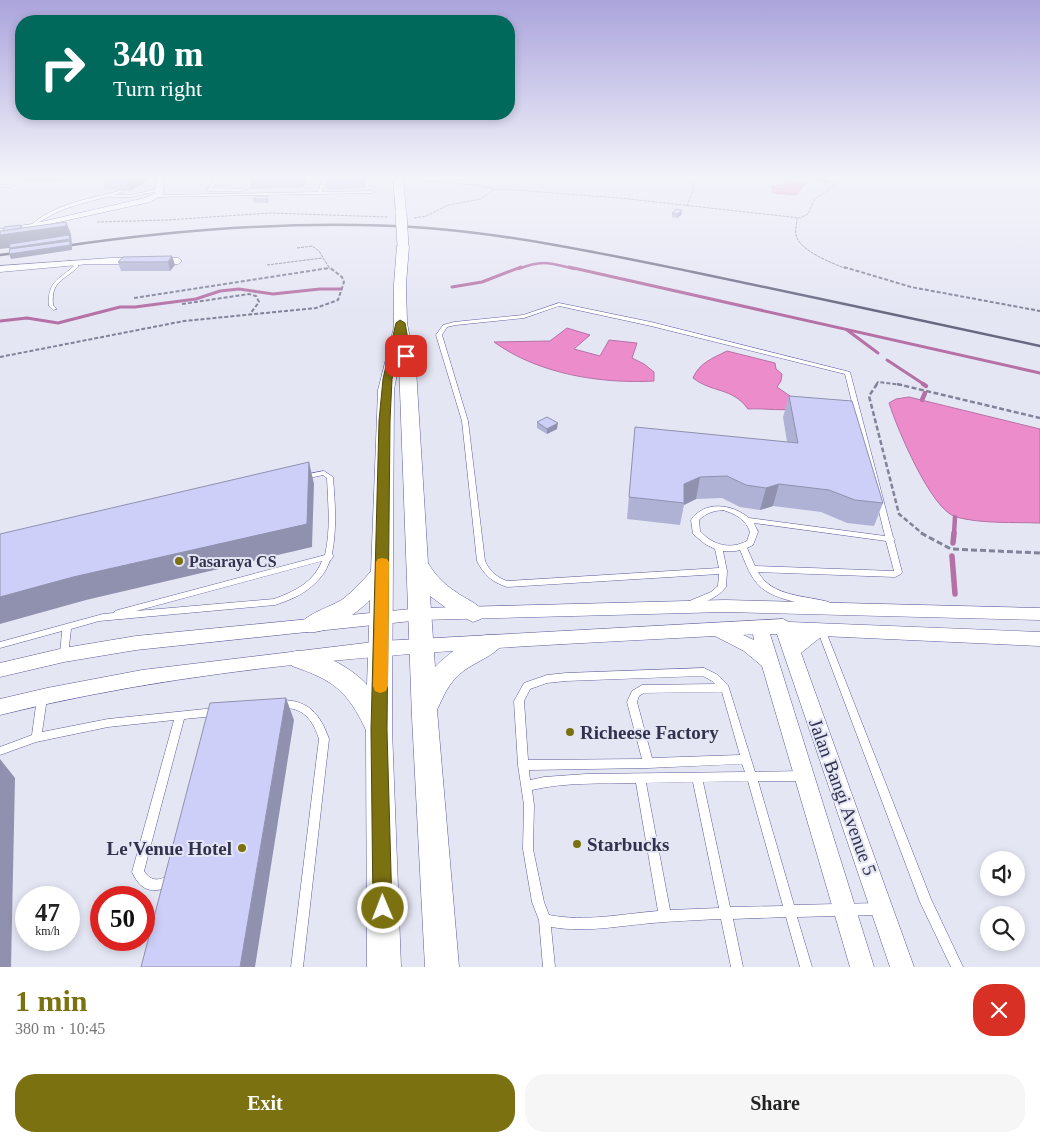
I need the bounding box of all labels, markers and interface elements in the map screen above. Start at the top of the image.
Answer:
icon: right [30,35,95,100]
text: 340 m [113,35,203,74]
text: Turn right [113,76,202,101]
pin [385,335,427,377]
icon: arrive [392,342,420,370]
place label: Pasaraya CS [189,553,277,571]
marker: Pasaraya CS [173,555,185,567]
street label: Jalan Bangi Avenue 5 [805,716,881,878]
place label: Richeese Factory [580,722,719,743]
marker: Richeese Factory [564,726,576,738]
place label: Starbucks [587,834,669,855]
place label: Le'Venue Hotel [107,838,232,859]
marker: Starbucks [571,838,583,850]
marker: Le'Venue Hotel [236,842,248,854]
map controls [980,851,1025,951]
button: sound [980,851,1025,896]
position arrow [356,881,408,933]
speed limit sign: 50 [90,886,155,951]
text: 47 [35,899,60,926]
button: search [980,906,1025,951]
text: km/h [35,924,60,938]
text: 1 min [15,984,88,1017]
button: close [973,984,1025,1036]
text: 380 m · 10:45 [15,1020,105,1037]
button: Exit [15,1074,515,1132]
button: Share [525,1074,1025,1132]

